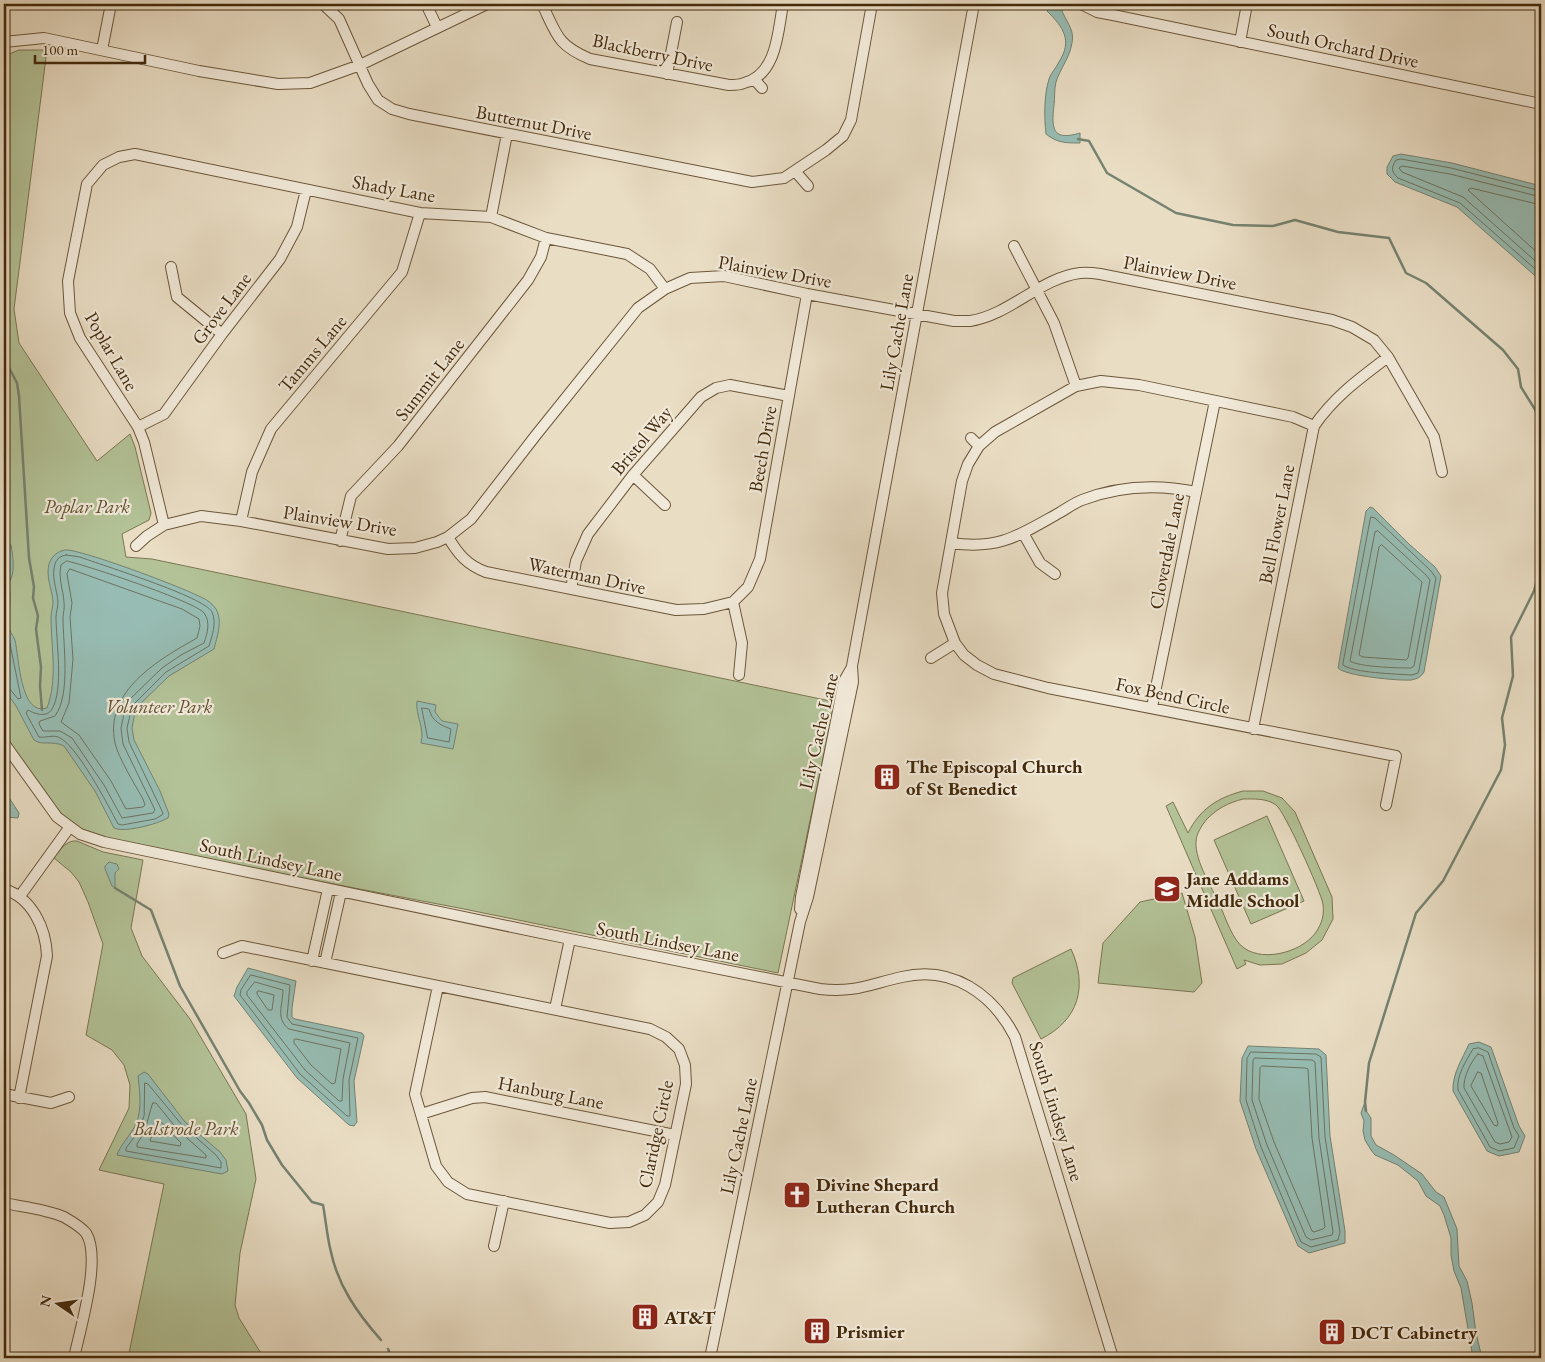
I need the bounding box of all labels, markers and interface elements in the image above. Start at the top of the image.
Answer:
street label: South Orchard Drive [1265,17,1421,74]
street label: Blackberry Drive [590,28,715,77]
scale bar [35,32,145,64]
text: 100 m [42,40,79,59]
street label: Butternut Drive [474,99,594,146]
street label: Shady Lane [350,169,437,208]
street label: Plainview Drive [716,249,834,294]
street label: Plainview Drive [1121,249,1239,296]
street label: Grove Lane [186,267,257,350]
street label: Lily Cache Lane [874,272,919,393]
street label: Poplar Lane [79,307,144,395]
street label: Tamms Lane [273,309,352,397]
street label: Summit Lane [389,333,470,426]
street label: Bristol Way [605,400,678,480]
street label: Beech Drive [743,404,782,494]
street label: Bell Flower Lane [1253,462,1300,586]
street label: Cloverdale Lane [1143,491,1190,611]
park label: Poplar Park [44,494,130,519]
street label: Plainview Drive [281,499,398,542]
street label: Waterman Drive [526,551,648,600]
street label: Lily Cache Lane [793,671,844,792]
street label: Fox Bend Circle [1114,671,1232,720]
park label: Volunteer Park [106,694,213,719]
place label: The Episcopal Church of St Benedict [906,754,1083,801]
building icon: The Episcopal Church of St Benedict [872,762,902,792]
street label: South Lindsey Lane [197,832,344,887]
place label: Jane Addams Middle School [1184,866,1300,913]
school or university icon: Jane Addams Middle School [1152,874,1182,904]
street label: South Lindsey Lane [594,915,741,968]
street label: South Lindsey Lane [1023,1038,1090,1184]
street label: Hanburg Lane [496,1070,606,1115]
street label: Lily Cache Lane [714,1076,763,1197]
street label: Claridge Circle [632,1078,679,1190]
park label: Balstrode Park [132,1116,239,1141]
place label: Divine Shepard Lutheran Church [816,1172,956,1219]
church icon: Divine Shepard Lutheran Church [782,1180,812,1210]
north arrow [32,1280,82,1330]
text: N [35,1293,56,1309]
building icon: AT&T [630,1302,660,1332]
place label: AT&T [663,1305,716,1330]
building icon: Prismier [802,1316,832,1346]
building icon: DCT Cabinetry [1317,1317,1347,1347]
place label: Prismier [836,1319,905,1344]
place label: DCT Cabinetry [1351,1320,1478,1345]

